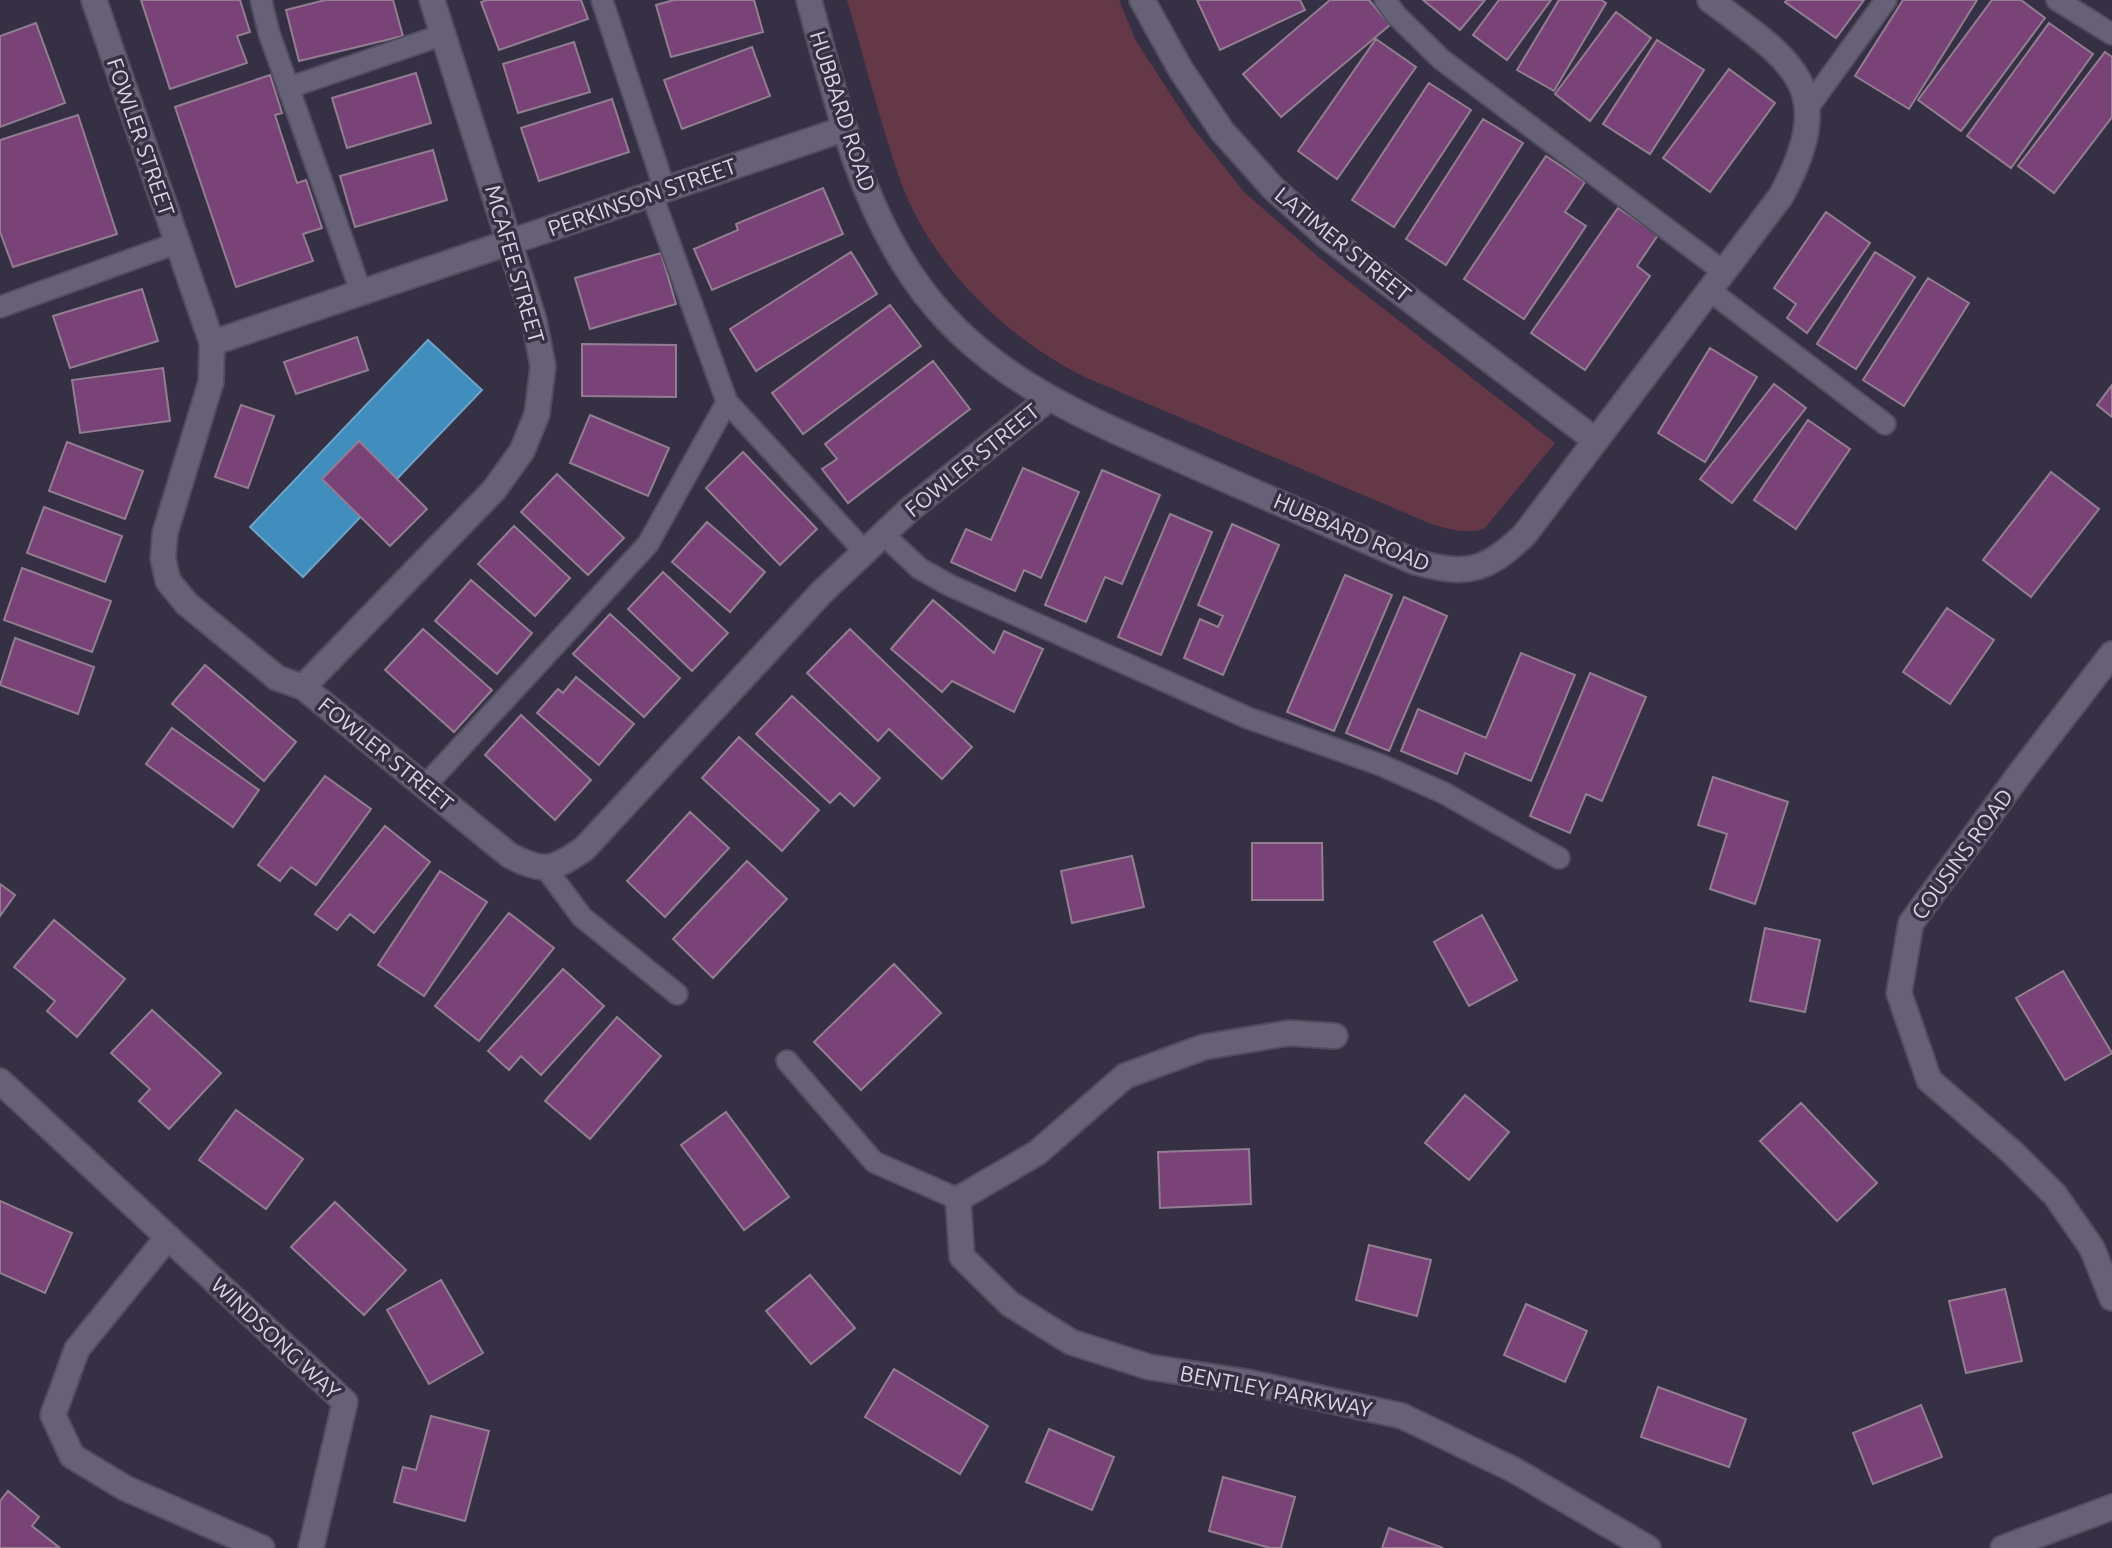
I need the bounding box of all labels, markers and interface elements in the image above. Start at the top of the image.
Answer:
street label: HUBBARD ROAD [806,27,881,194]
street label: FOWLER STREET [103,54,180,219]
street label: PERKINSON STREET [544,153,739,241]
street label: LATIMER STREET [1270,181,1416,306]
street label: MCAFEE STREET [481,182,550,346]
street label: FOWLER STREET [899,398,1044,521]
street label: HUBBARD ROAD [1270,487,1434,576]
street label: FOWLER STREET [314,692,459,815]
street label: COUSINS ROAD [1906,784,2017,924]
street label: WINDSONG WAY [207,1272,346,1404]
street label: BENTLEY PARKWAY [1178,1360,1374,1421]

